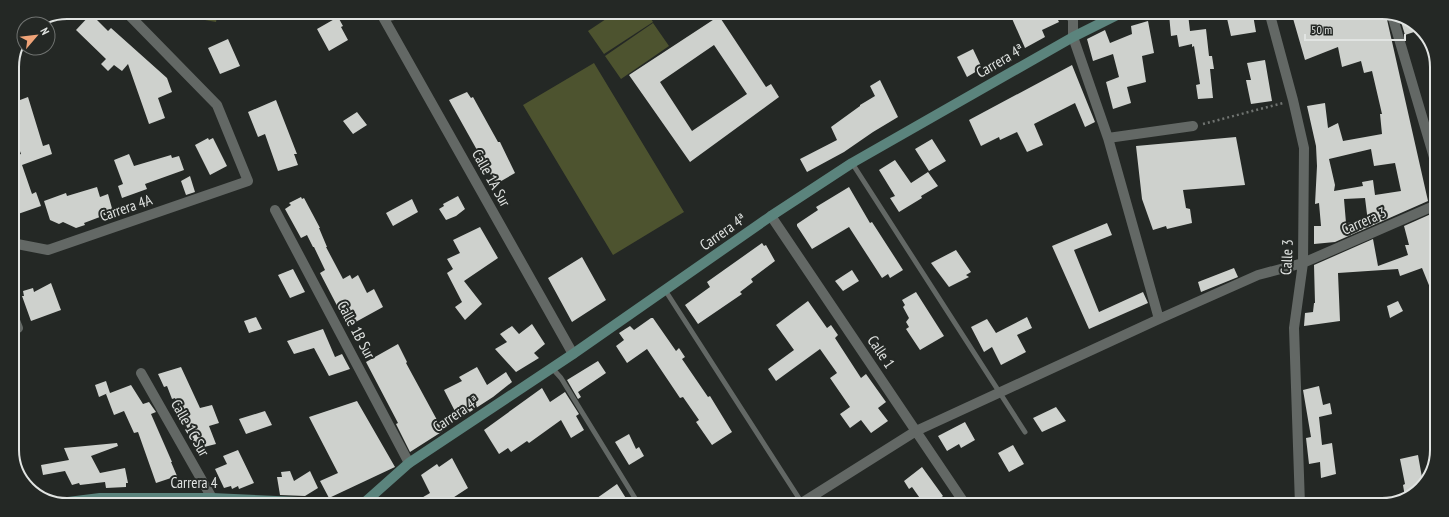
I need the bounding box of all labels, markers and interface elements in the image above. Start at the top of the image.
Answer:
north arrow [16,16,56,56]
scale bar [1305,16,1405,42]
text: 50 m [1311,22,1332,37]
text: N [37,25,52,37]
street label: Carrera 4ª [973,39,1027,82]
street label: Calle 1A Sur [468,146,515,211]
street label: Carrera 4A [97,189,155,225]
street label: Carrera 3 [1338,202,1389,239]
street label: Carrera 4ª [696,209,750,254]
street label: Calle 3 [1276,239,1297,275]
street label: Calle 1B Sur [333,297,380,363]
street label: Calle 1 [864,332,899,372]
street label: Carrera 4ª [429,391,483,436]
street label: Calle 1C Sur [167,396,214,460]
street label: Carrera 4 [170,473,218,492]

